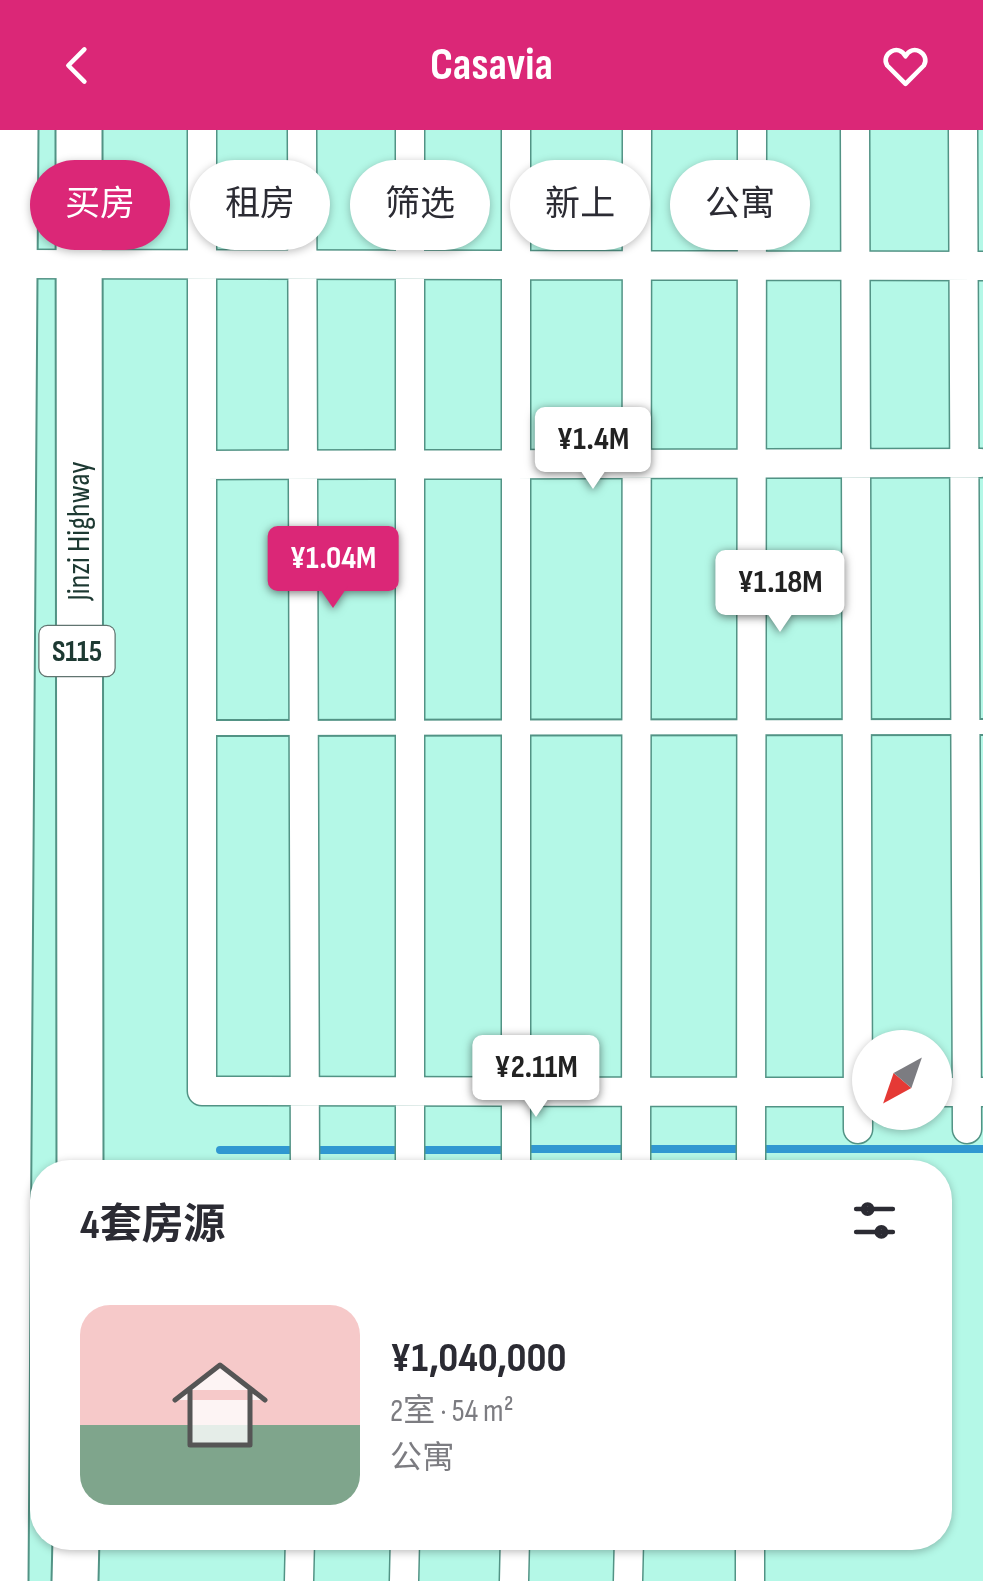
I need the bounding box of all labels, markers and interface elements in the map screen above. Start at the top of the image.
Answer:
icon: back [50,38,105,93]
text: Casavia [430,38,553,93]
icon: heart [878,38,933,93]
chip: 买房 [30,160,170,250]
chip: 租房 [190,160,330,250]
chip: 筛选 [350,160,490,250]
chip: 新上 [510,160,650,250]
chip: 公寓 [670,160,810,250]
pin: ¥1.4M [523,407,663,492]
text: ¥1.4M [557,420,629,459]
street label: Jinzi Highway [60,461,99,602]
pin: ¥1.04M [252,526,414,611]
text: ¥1.04M [290,539,376,578]
pin: ¥1.18M [699,550,861,635]
text: ¥1.18M [737,563,823,602]
road number: S115 [40,626,114,676]
north arrow [852,1030,952,1130]
map controls [852,1030,952,1130]
pin: ¥2.11M [455,1035,617,1120]
text: ¥2.11M [494,1048,578,1087]
icon: filters [847,1193,902,1248]
text: 4套房源 [80,1200,226,1251]
text: ¥1,040,000 [390,1333,566,1384]
icon: home [160,1345,280,1465]
text: 2室 · 54 m² [390,1392,514,1431]
text: 公寓 [390,1439,454,1478]

